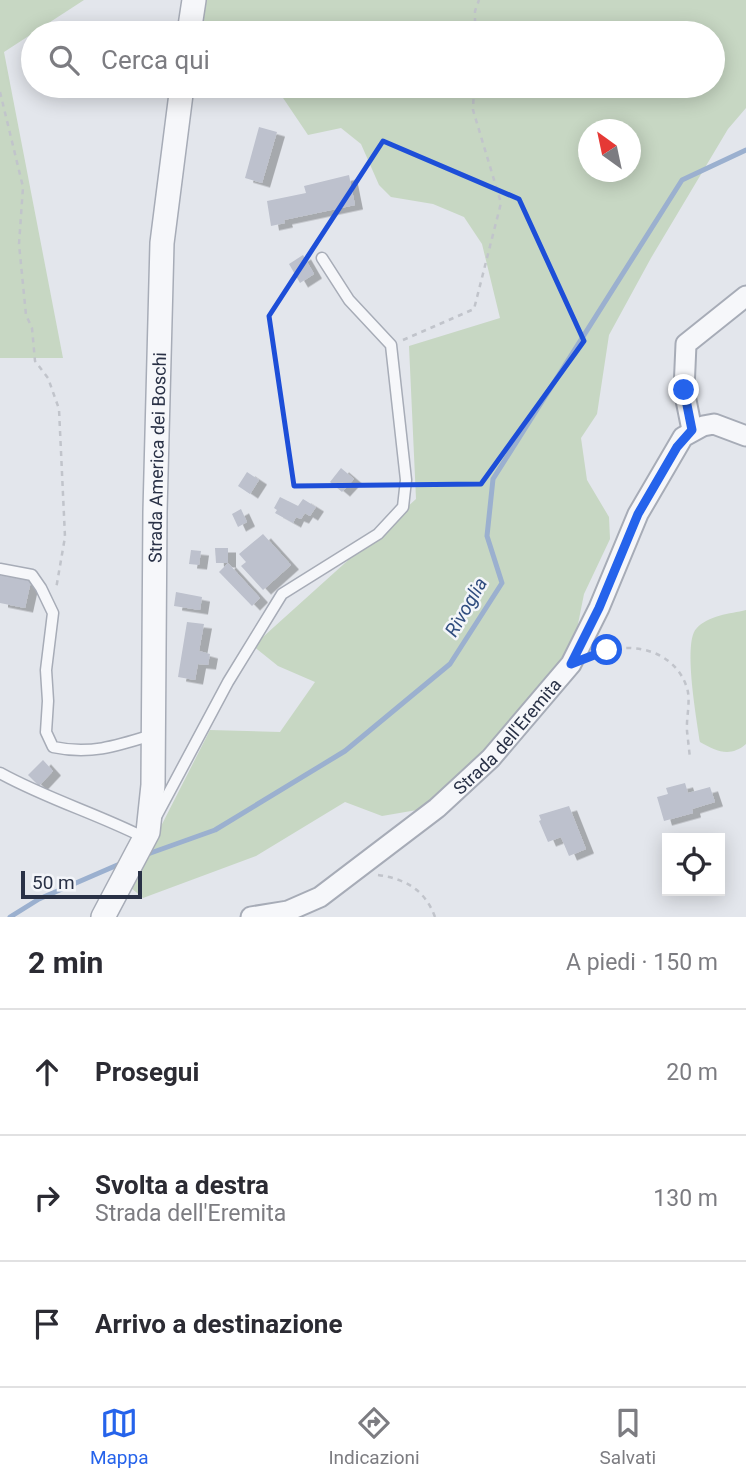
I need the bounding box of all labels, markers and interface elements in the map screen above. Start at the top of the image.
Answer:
search box [21,21,725,98]
icon: search [45,41,83,79]
text: Cerca qui [101,45,210,75]
north arrow [578,119,641,182]
street label: Strada America dei Boschi [144,352,170,563]
route end [668,374,699,405]
water label: Rivoglia [440,573,492,641]
route start [591,634,622,665]
street label: Strada dell'Eremita [449,674,565,798]
map controls [662,833,725,896]
button: locate [662,833,725,896]
scale bar [21,868,142,900]
text: 50 m [32,871,75,894]
text: 2 min [28,945,103,980]
text: A piedi · 150 m [566,949,718,976]
icon: ahead [28,1053,66,1091]
text: Prosegui [95,1057,199,1087]
text: 20 m [666,1059,718,1086]
text: Svolta a destra [95,1170,269,1200]
icon: right [28,1179,66,1217]
text: 130 m [653,1185,718,1212]
text: Strada dell'Eremita [95,1200,286,1227]
icon: arrive [28,1305,66,1343]
text: Arrivo a destinazione [95,1309,342,1339]
tab: Mappa [90,1404,149,1469]
tab: Indicazioni [328,1404,420,1469]
tab: Salvati [600,1404,656,1469]

